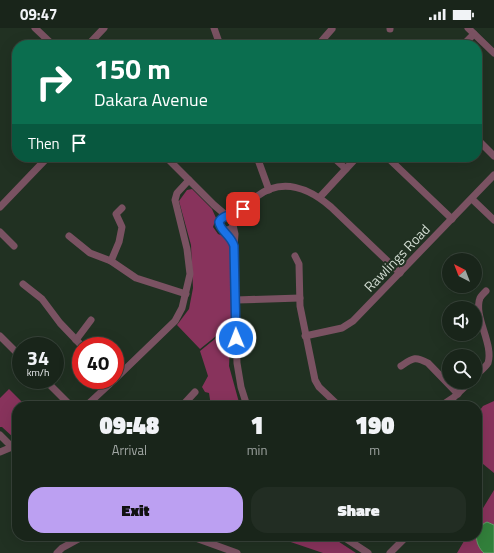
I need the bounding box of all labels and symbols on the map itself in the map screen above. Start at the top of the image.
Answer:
pin [226,192,260,226]
street label: Rawlings Road [359,219,434,296]
north arrow [442,253,482,293]
position arrow [215,317,257,359]
speed limit sign: 40 [72,337,124,389]

